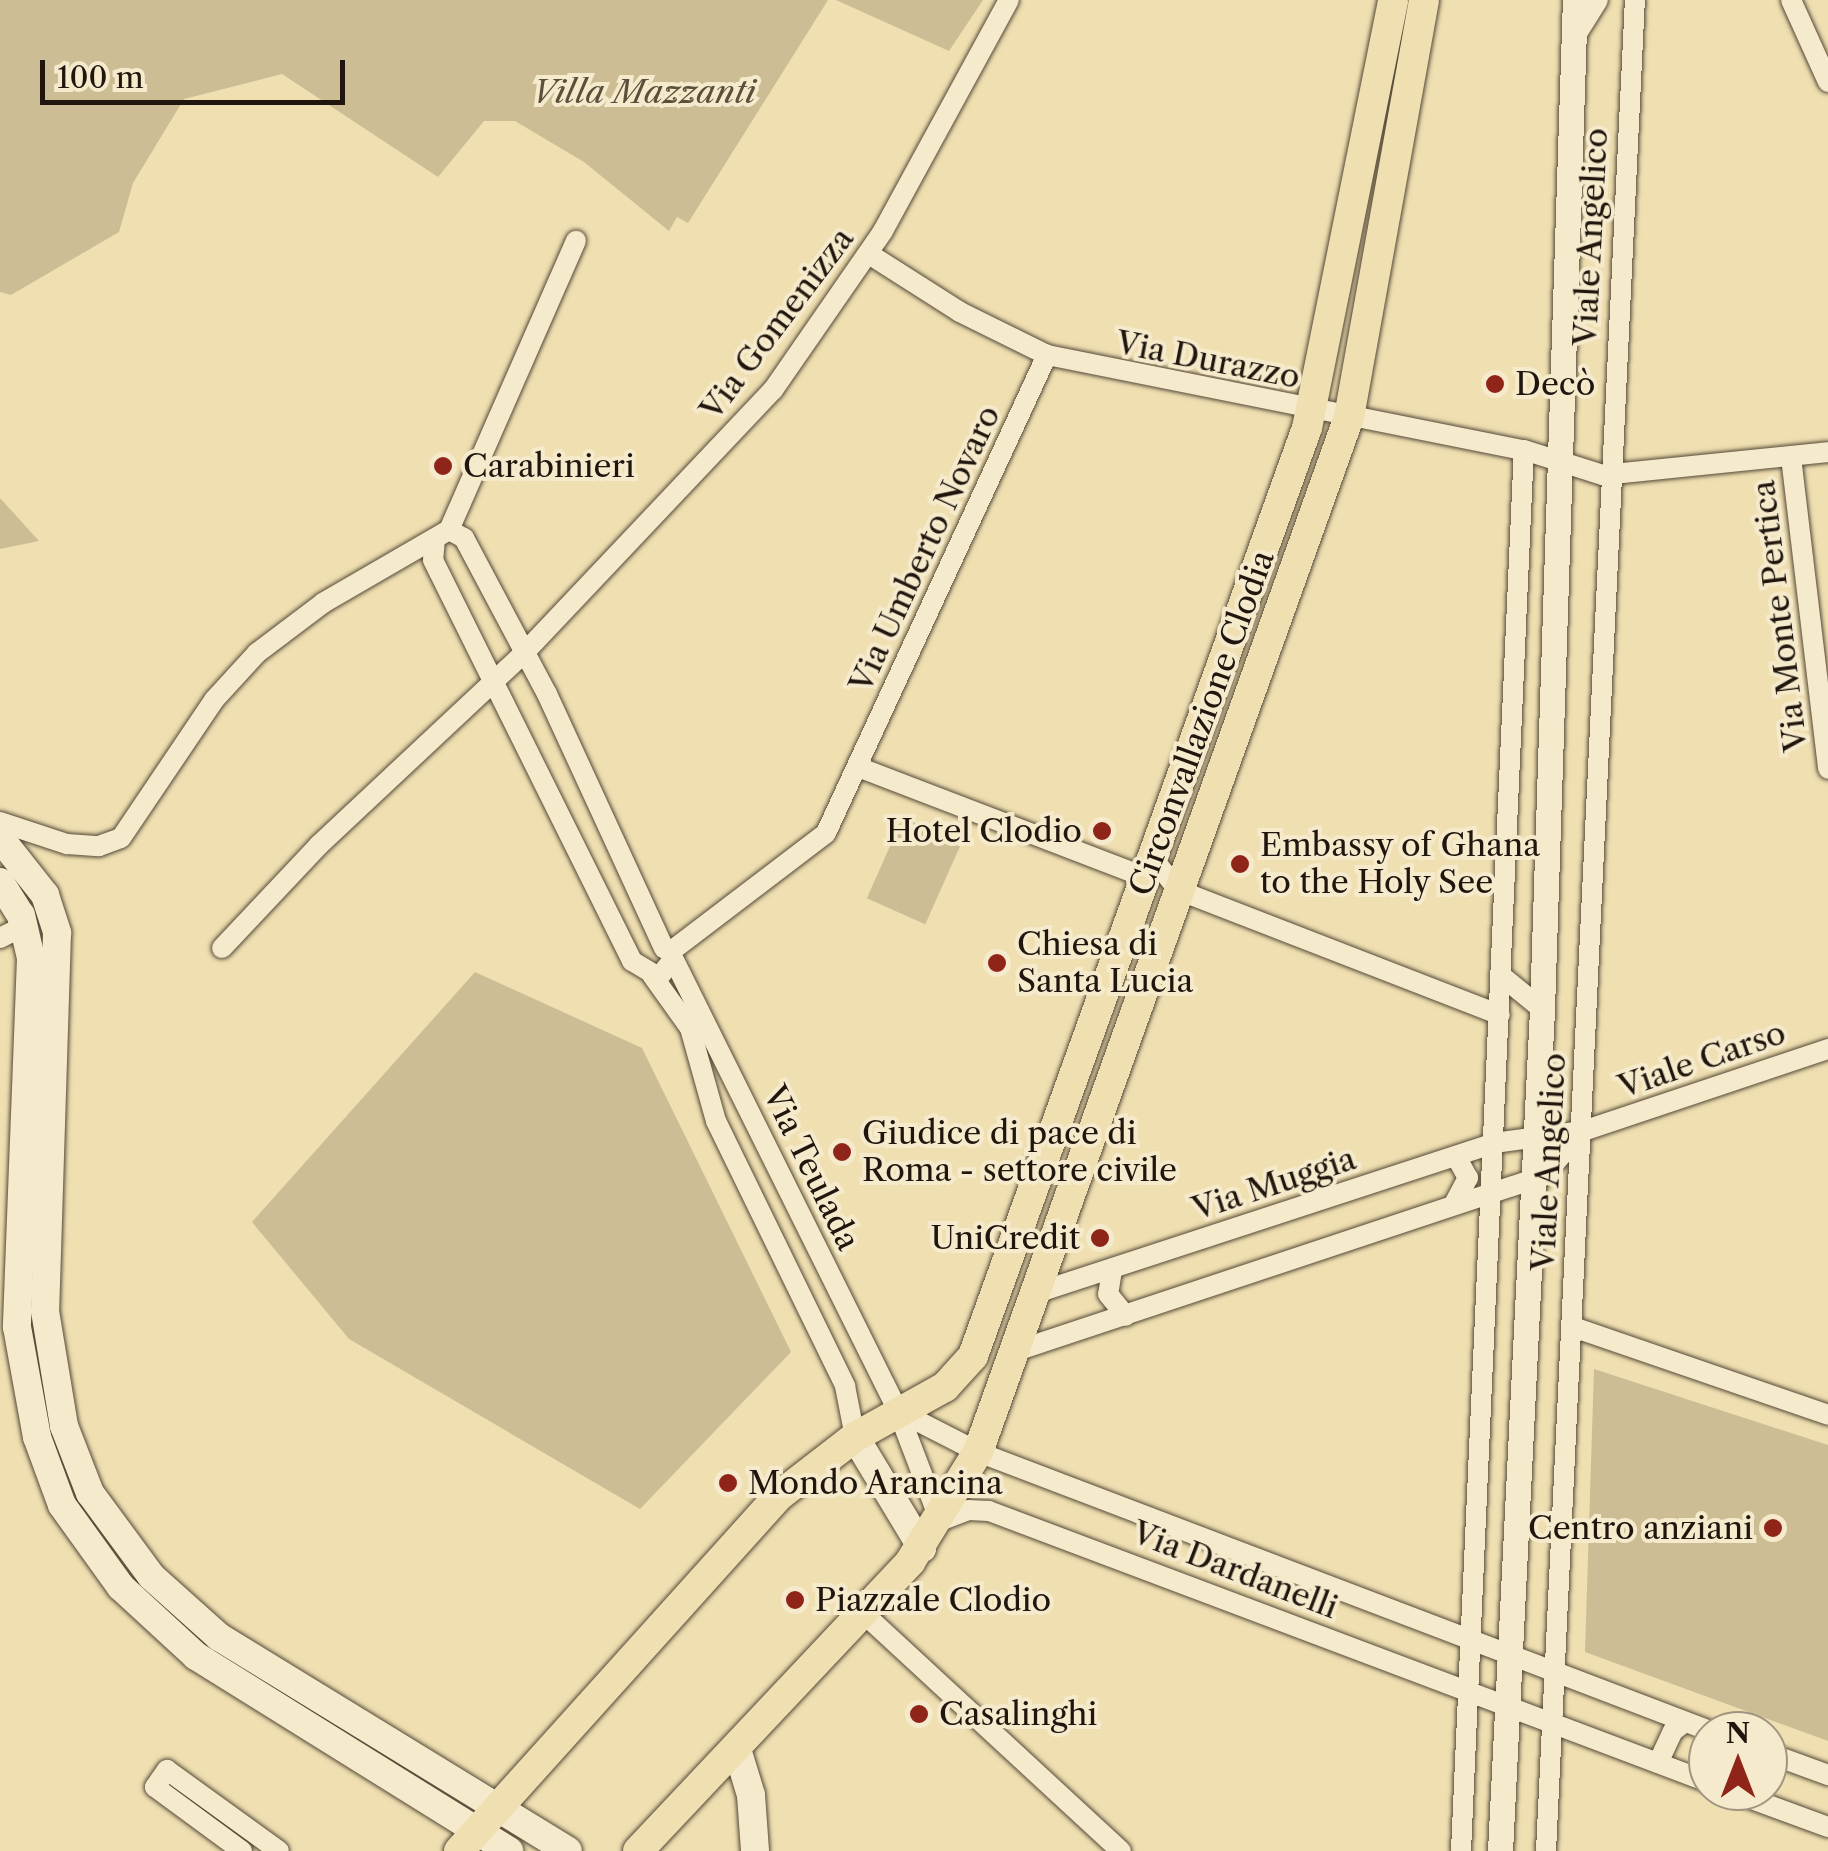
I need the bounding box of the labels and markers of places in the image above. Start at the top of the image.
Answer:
place label: Decò [1515,365,1595,403]
marker: Decò [1484,373,1506,395]
place label: Carabinieri [463,447,635,485]
marker: Carabinieri [432,455,454,477]
place label: Hotel Clodio [886,812,1082,850]
marker: Hotel Clodio [1091,820,1113,842]
place label: Embassy of Ghana to the Holy See [1260,827,1541,902]
marker: Embassy of Ghana to the Holy See [1229,853,1251,875]
place label: Chiesa di Santa Lucia [1017,926,1194,1001]
marker: Chiesa di Santa Lucia [986,952,1008,974]
place label: Giudice di pace di Roma - settore civile [862,1115,1177,1190]
marker: Giudice di pace di Roma - settore civile [831,1141,853,1163]
place label: UniCredit [930,1219,1080,1257]
marker: UniCredit [1089,1227,1111,1249]
place label: Mondo Arancina [748,1464,1004,1502]
marker: Mondo Arancina [717,1472,739,1494]
place label: Centro anziani [1528,1509,1753,1547]
marker: Centro anziani [1762,1517,1784,1539]
place label: Piazzale Clodio [815,1581,1051,1619]
marker: Piazzale Clodio [784,1589,806,1611]
place label: Casalinghi [939,1695,1097,1733]
marker: Casalinghi [908,1703,930,1725]

